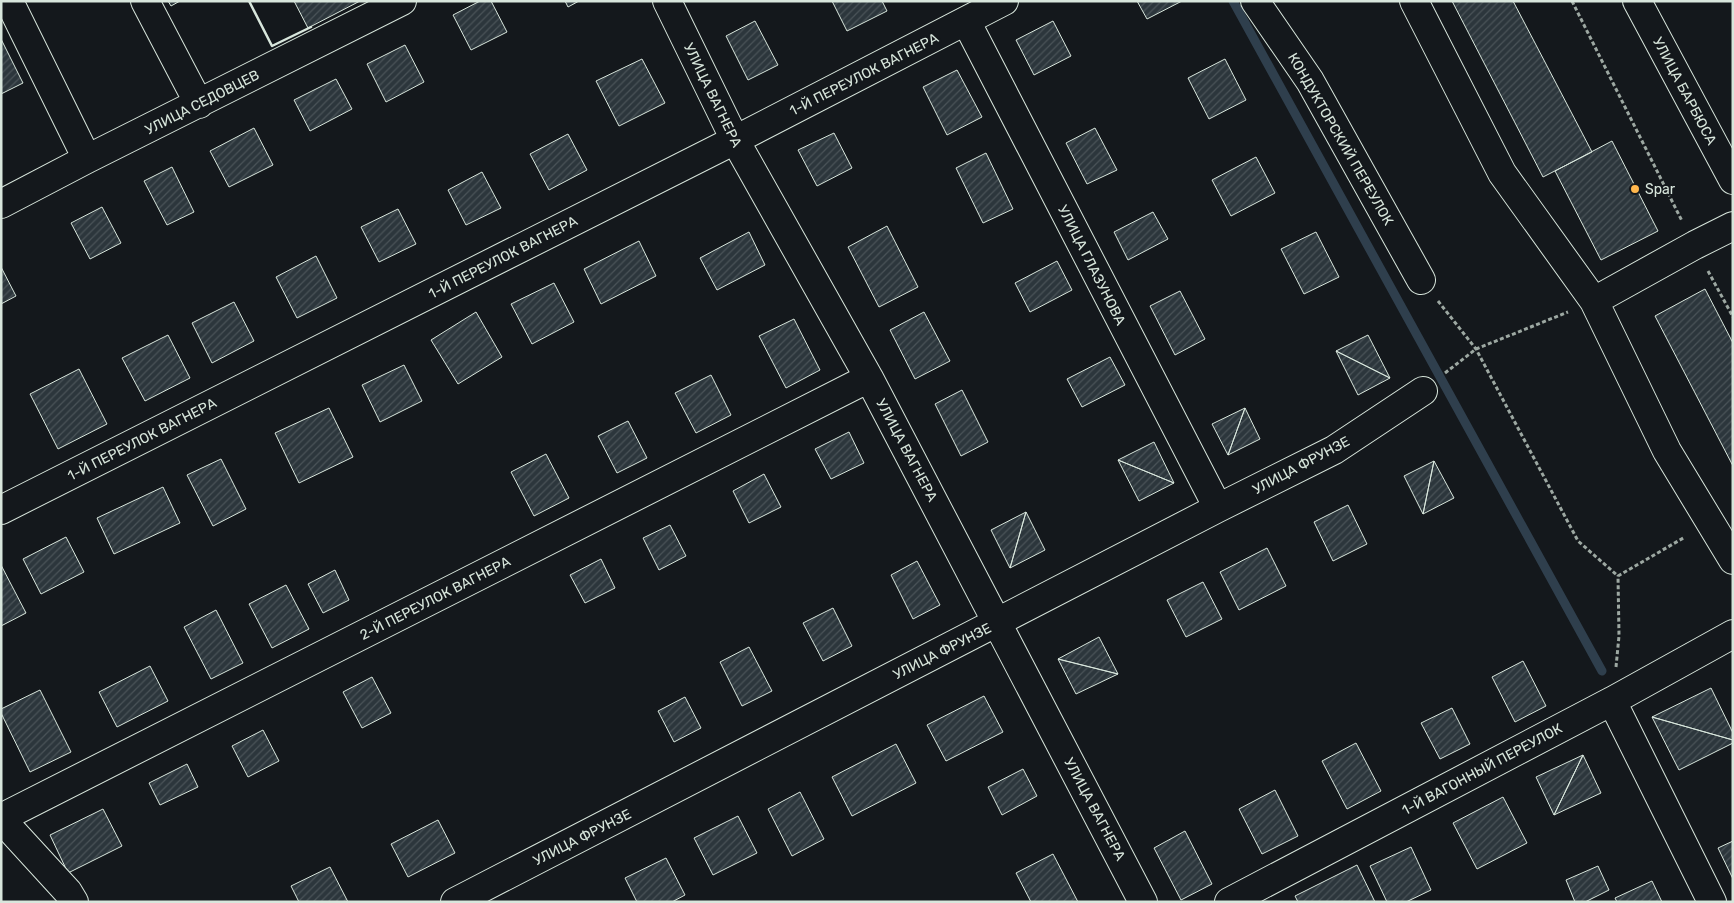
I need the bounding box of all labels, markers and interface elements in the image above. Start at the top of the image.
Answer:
street label: 1-Й ПЕРЕУЛОК ВАГНЕРА [786,28,942,119]
street label: УЛИЦА БАРБЮСА [1649,35,1720,149]
street label: УЛИЦА ВАГНЕРА [680,40,745,151]
street label: КОНДУКТОРСКИЙ ПЕРЕУЛОК [1284,50,1398,228]
street label: УЛИЦА СЕДОВЦЕВ [142,66,262,139]
place label: Spar [1645,181,1676,198]
marker: Spar [1629,183,1641,195]
street label: УЛИЦА ГЛАЗУНОВА [1054,202,1129,329]
street label: 1-Й ПЕРЕУЛОК ВАГНЕРА [425,211,581,302]
street label: 1-Й ПЕРЕУЛОК ВАГНЕРА [64,393,220,484]
street label: УЛИЦА ВАГНЕРА [872,396,941,505]
street label: УЛИЦА ФРУНЗЕ [1250,433,1353,498]
street label: 2-Й ПЕРЕУЛОК ВАГНЕРА [357,552,514,644]
street label: УЛИЦА ФРУНЗЕ [890,619,994,683]
street label: 1-Й ВАГОННЫЙ ПЕРЕУЛОК [1399,719,1565,819]
street label: УЛИЦА ВАГНЕРА [1060,755,1129,864]
street label: УЛИЦА ФРУНЗЕ [530,805,634,869]

